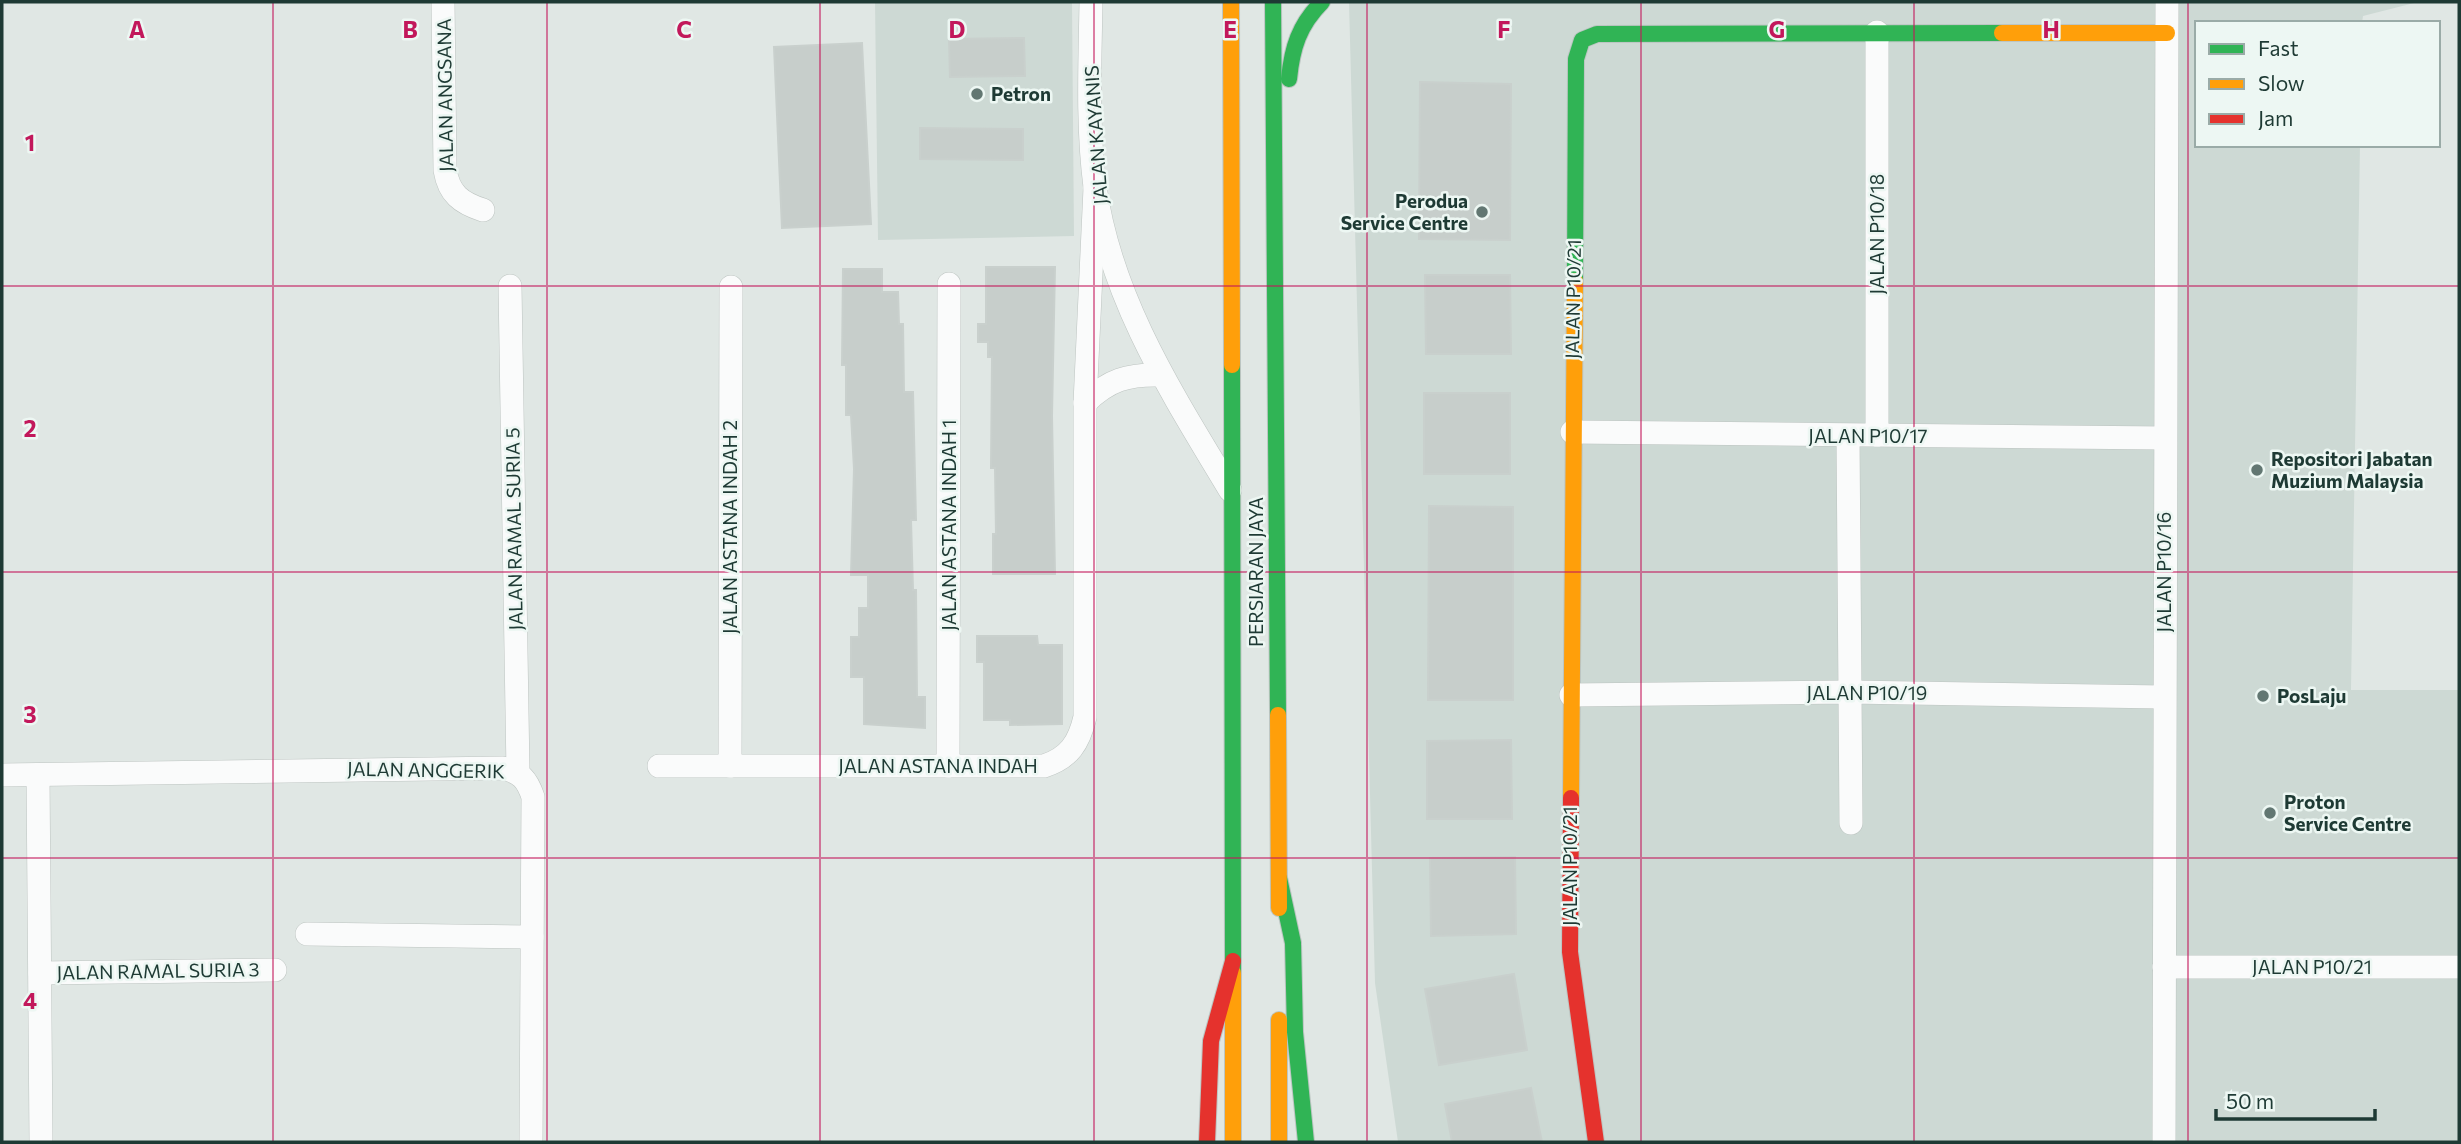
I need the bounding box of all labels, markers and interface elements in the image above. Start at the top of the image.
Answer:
text: A [129,15,146,43]
text: B [402,15,418,43]
text: C [676,15,692,43]
text: D [949,15,966,43]
text: E [1223,15,1237,43]
text: F [1497,15,1511,43]
text: G [1769,15,1785,43]
text: H [2042,15,2060,43]
street label: JALAN ANGSANA [432,18,457,172]
legend [2195,21,2440,147]
text: Fast [2258,35,2299,60]
street label: JALAN KAYANIS [1079,65,1112,205]
text: Slow [2258,70,2305,95]
place label: Petron [991,82,1051,105]
marker: Petron [969,86,985,102]
text: Jam [2258,105,2293,130]
text: 1 [25,128,35,156]
street label: JALAN P10/18 [1865,174,1888,294]
place label: Perodua Service Centre [1341,189,1468,234]
marker: Perodua Service Centre [1474,204,1490,220]
street label: JALAN P10/21 [1560,239,1585,359]
text: 2 [23,414,37,442]
street label: JALAN ASTANA INDAH 1 [937,419,960,631]
street label: JALAN ASTANA INDAH 2 [718,420,741,634]
street label: JALAN P10/17 [1808,424,1928,447]
street label: JALAN RAMAL SURIA 5 [500,427,527,631]
place label: Repositori Jabatan Muzium Malaysia [2271,447,2432,492]
marker: Repositori Jabatan Muzium Malaysia [2249,462,2265,478]
street label: PERSIARAN JAYA [1244,497,1267,647]
street label: JALAN P10/16 [2152,512,2175,632]
street label: JALAN P10/19 [1807,681,1927,704]
place label: PosLaju [2277,684,2346,707]
marker: PosLaju [2255,688,2271,704]
text: 3 [23,700,37,728]
street label: JALAN ASTANA INDAH [838,754,1038,777]
street label: JALAN ANGGERIK [347,757,505,782]
place label: Proton Service Centre [2284,790,2411,835]
marker: Proton Service Centre [2262,805,2278,821]
street label: JALAN P10/21 [1558,806,1581,926]
street label: JALAN P10/21 [2252,955,2372,978]
street label: JALAN RAMAL SURIA 3 [56,957,260,984]
text: 4 [23,986,37,1014]
scale bar [2216,1078,2375,1122]
text: 50 m [2226,1088,2274,1113]

